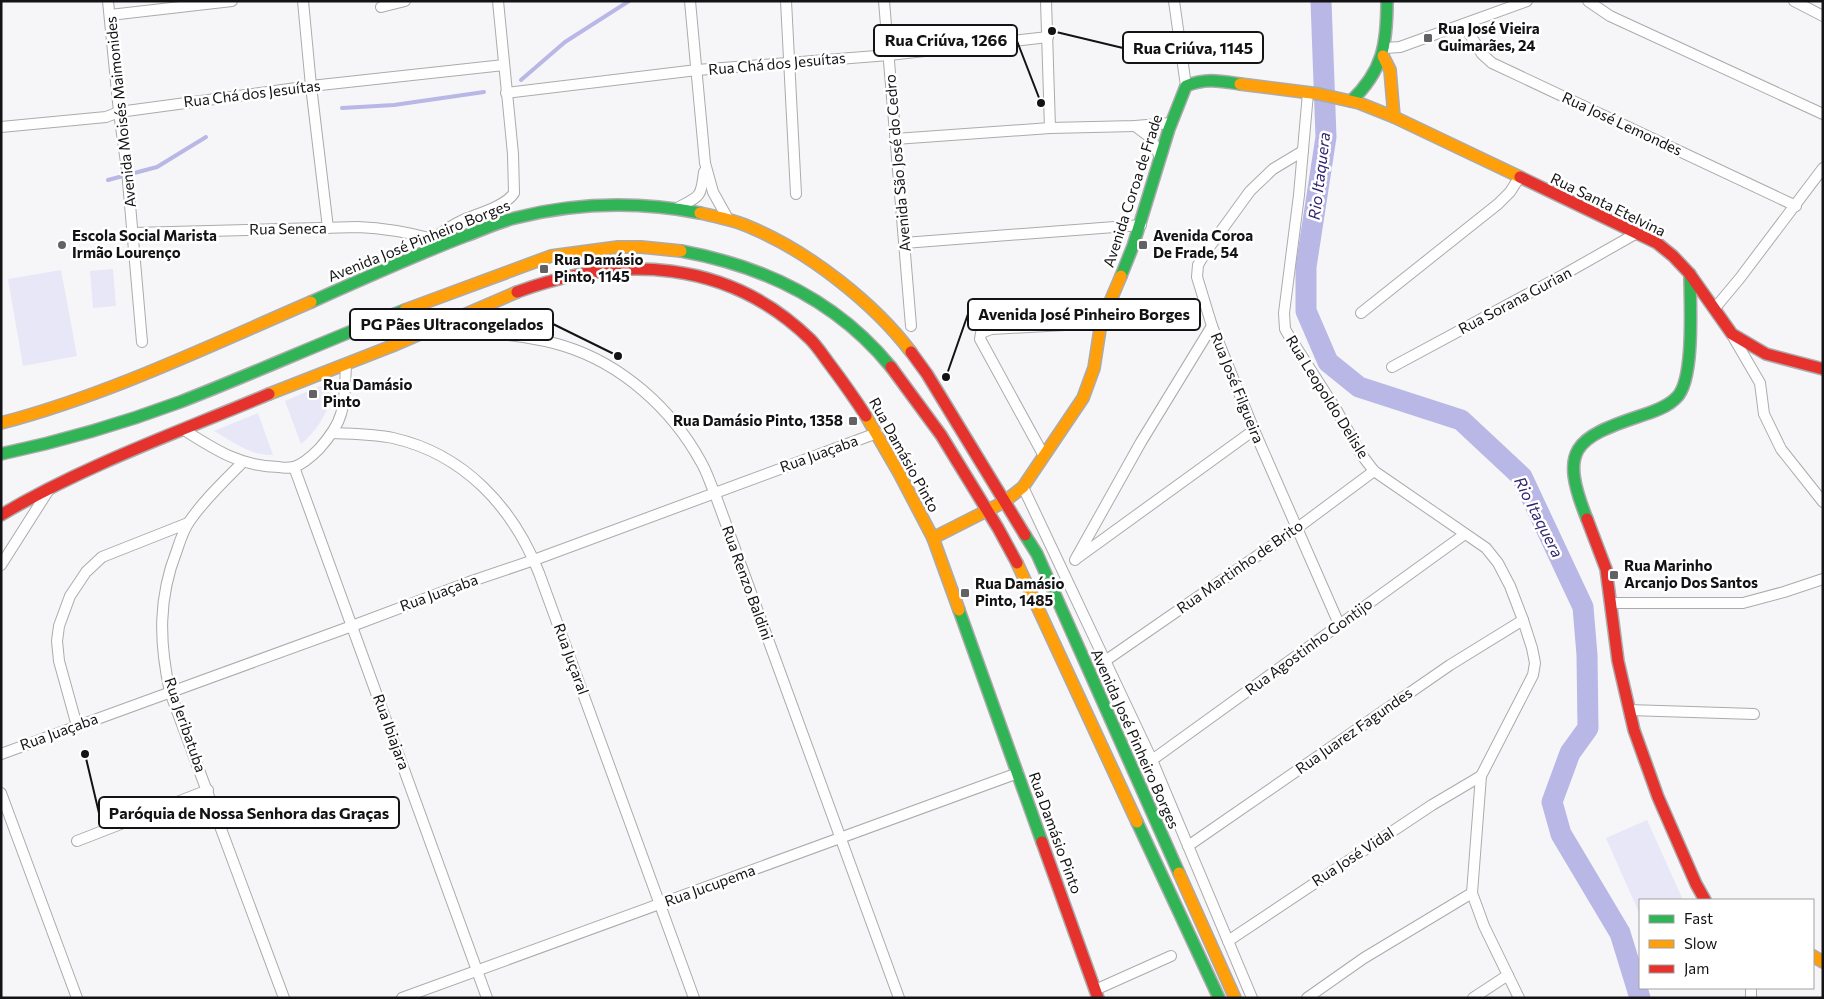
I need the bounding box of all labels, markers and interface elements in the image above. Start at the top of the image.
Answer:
street label: Avenida Moisés Maimonides [101,15,139,209]
place label: Rua José Vieira Guimarães, 24 [1438,19,1540,54]
callout: Rua Criúva, 1266 [874,25,1017,56]
text: Rua Criúva, 1266 [885,30,1007,49]
callout: Rua Criúva, 1145 [1123,32,1263,63]
marker: Rua José Vieira Guimarães, 24 [1422,32,1434,44]
text: Rua Criúva, 1145 [1133,38,1253,57]
street label: Rua Chá dos Jesuítas [707,48,847,78]
street label: Avenida São José do Cedro [880,74,914,253]
street label: Rua Chá dos Jesuítas [182,76,322,110]
street label: Rua José Lemondes [1560,87,1685,159]
street label: Avenida Coroa de Frade [1099,112,1165,269]
water label: Rio Itaquera [1304,131,1333,221]
street label: Rua Santa Etelvina [1548,168,1669,240]
street label: Avenida José Pinheiro Borges [325,195,513,285]
street label: Rua Seneca [249,218,327,238]
place label: Escola Social Marista Irmão Lourenço [72,226,217,261]
place label: Avenida Coroa De Frade, 54 [1153,226,1253,261]
marker: Escola Social Marista Irmão Lourenço [56,239,68,251]
marker: Avenida Coroa De Frade, 54 [1137,239,1149,251]
place label: Rua Damásio Pinto, 1145 [554,250,643,285]
marker: Rua Damásio Pinto, 1145 [538,263,550,275]
street label: Rua Sorana Gurian [1455,263,1574,338]
callout: Avenida José Pinheiro Borges [968,299,1200,330]
text: Avenida José Pinheiro Borges [978,304,1190,323]
callout: PG Pães Ultracongelados [350,309,553,340]
text: PG Pães Ultracongelados [360,314,544,333]
street label: Rua José Filgueira [1207,330,1268,446]
street label: Rua Leopoldo Delisle [1283,332,1373,461]
place label: Rua Damásio Pinto [323,375,412,410]
marker: Rua Damásio Pinto [307,388,319,400]
street label: Rua Damásio Pinto [866,394,944,515]
place label: Rua Damásio Pinto, 1358 [673,411,843,429]
marker: Rua Damásio Pinto, 1358 [847,415,859,427]
street label: Rua Juaçaba [777,431,860,475]
water label: Rio Itaquera [1511,473,1568,560]
street label: Rua Martinho de Brito [1173,516,1306,617]
street label: Rua Renzo Baldini [719,523,777,642]
place label: Rua Marinho Arcanjo Dos Santos [1624,556,1758,591]
marker: Rua Marinho Arcanjo Dos Santos [1608,569,1620,581]
street label: Rua Juaçaba [397,570,480,614]
place label: Rua Damásio Pinto, 1485 [975,574,1064,609]
marker: Rua Damásio Pinto, 1485 [959,587,971,599]
street label: Rua Agostinho Gontijo [1241,594,1376,698]
street label: Rua Juçaral [551,621,593,697]
street label: Avenida José Pinheiro Borges [1088,646,1184,831]
street label: Rua Jeribatuba [161,675,211,774]
street label: Rua Juarez Fagundes [1292,683,1415,777]
street label: Rua Ibiajara [370,691,414,772]
street label: Rua Juaçaba [17,709,100,753]
street label: Rua Damásio Pinto [1026,769,1086,896]
callout: Paróquia de Nossa Senhora das Graças [99,797,399,828]
text: Paróquia de Nossa Senhora das Graças [109,803,389,822]
street label: Rua José Vidal [1308,823,1397,889]
street label: Rua Jucupema [662,860,758,910]
legend [1639,899,1814,989]
text: Fast [1684,909,1713,927]
text: Slow [1684,934,1717,952]
text: Jam [1684,959,1709,977]

